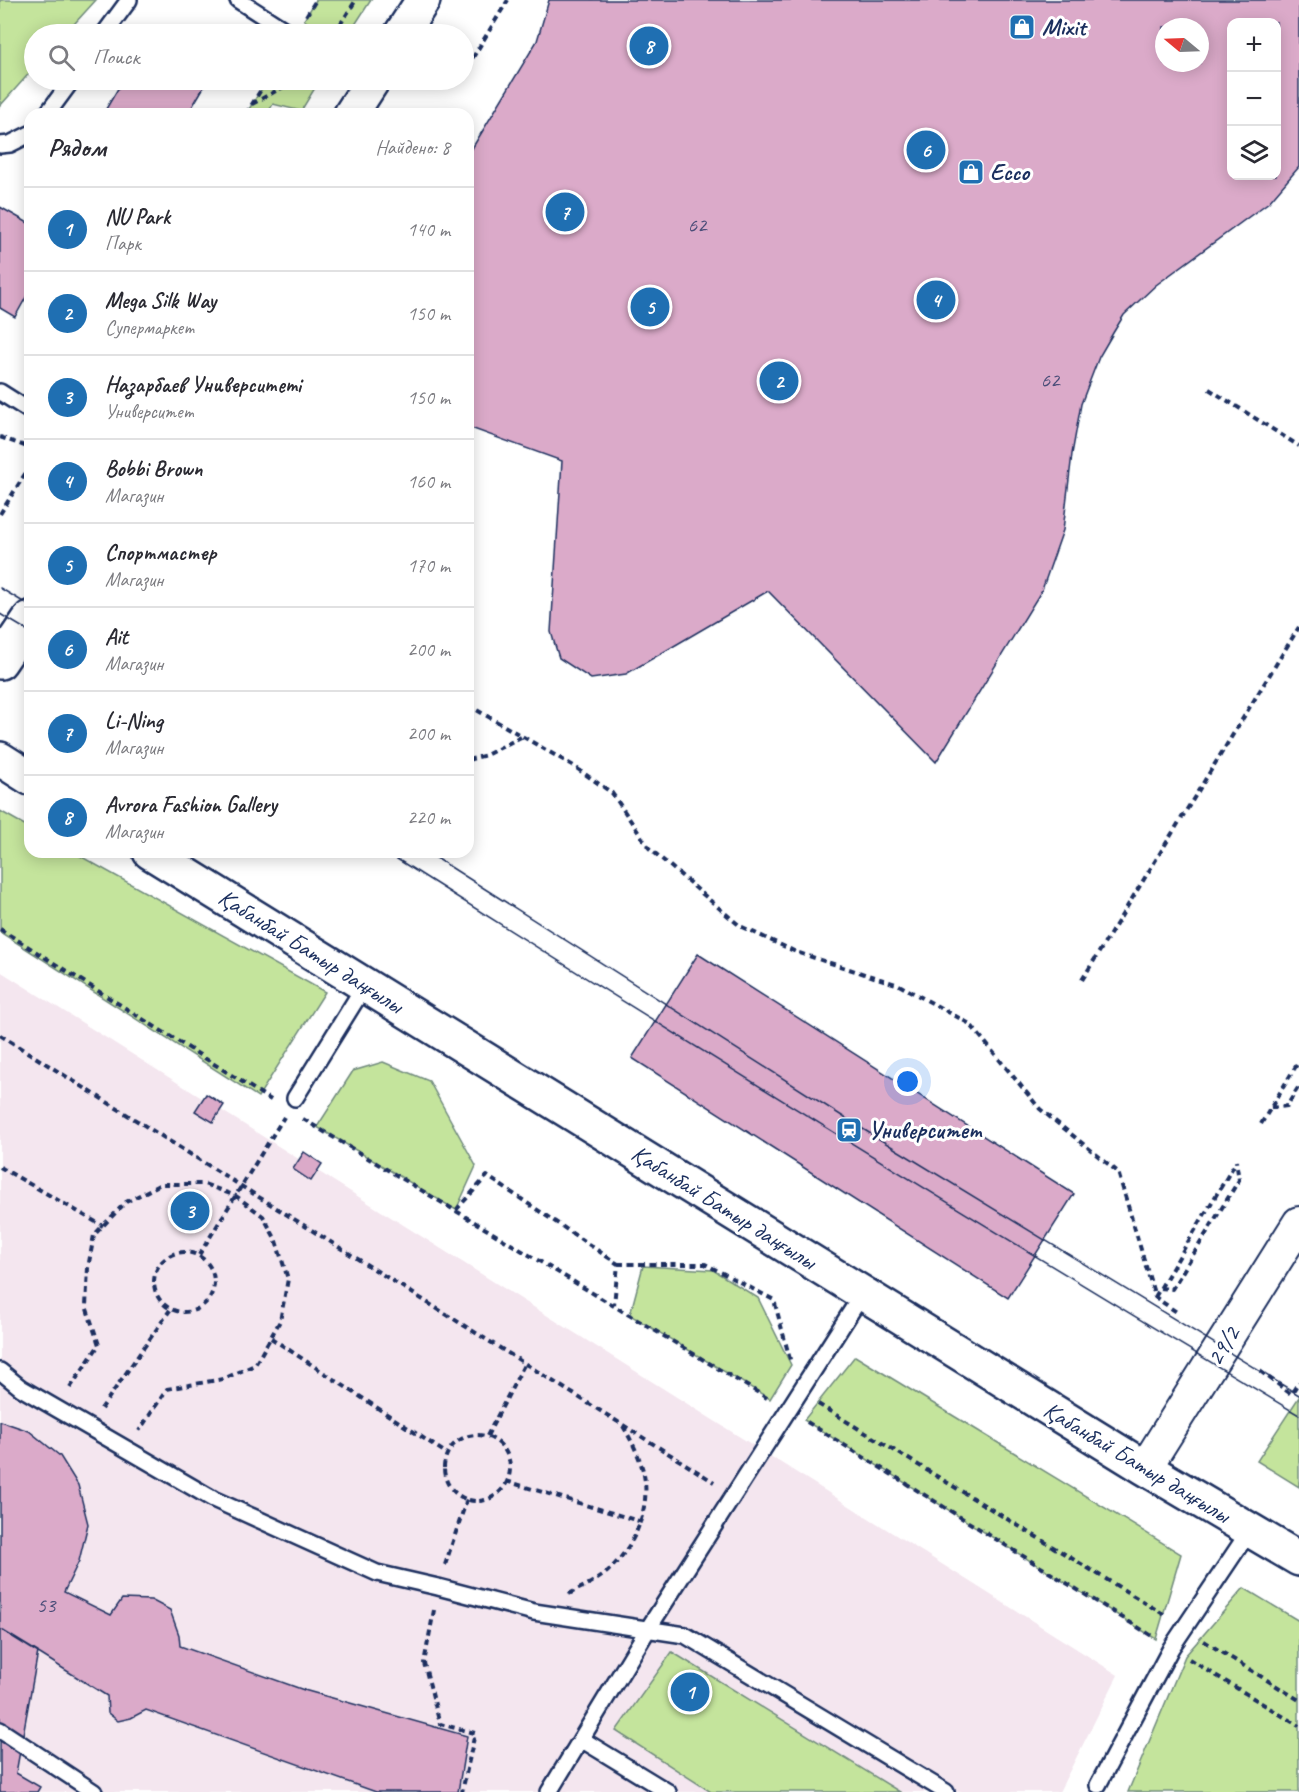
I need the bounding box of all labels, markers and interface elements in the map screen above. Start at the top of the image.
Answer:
shop icon: Mixit [1007,12,1037,42]
place label: Mixit [1042,12,1088,42]
north arrow [1155,18,1209,72]
map controls [1227,18,1281,180]
button: + [1227,18,1281,72]
search box [24,24,474,90]
pin: 8 [630,24,668,68]
icon: search [45,41,78,74]
text: Поиск [93,43,139,71]
button: − [1227,72,1281,126]
button: layers [1227,126,1281,180]
pin: 6 [906,128,946,172]
text: Рядом [48,131,106,164]
text: Найдено: 8 [375,135,450,160]
shop icon: Ecco [956,157,986,187]
place label: Ecco [990,157,1031,187]
pin: 7 [546,190,584,234]
text: NU Park [105,203,170,231]
house number: 62 [688,212,708,238]
text: 1 [63,217,72,242]
text: 140 m [407,217,450,242]
text: Парк [105,231,141,256]
pin: 4 [916,278,956,322]
pin: 5 [630,284,670,330]
text: Mega Silk Way [105,287,216,315]
text: 2 [63,301,72,326]
text: 150 m [407,301,450,326]
text: Супермаркет [105,315,194,340]
pin: 2 [760,358,798,404]
house number: 62 [1041,367,1061,393]
text: Назарбаев Университеті [105,371,301,399]
text: 3 [63,385,72,410]
text: 150 m [407,385,450,410]
text: Университет [105,399,194,424]
text: Bobbi Brown [105,455,202,483]
text: 4 [63,469,72,494]
text: 160 m [407,469,450,494]
text: Магазин [105,483,163,508]
text: Спортмастер [105,539,216,567]
text: 5 [63,553,72,578]
text: 170 m [407,553,450,578]
text: Магазин [105,567,163,592]
text: Ait [105,623,128,651]
text: 6 [63,637,72,662]
text: 200 m [407,637,450,662]
text: Магазин [105,651,163,676]
text: Li-Ning [105,707,163,735]
text: 7 [63,721,72,746]
text: 200 m [407,721,450,746]
text: Магазин [105,735,163,760]
text: Avrora Fashion Gallery [105,791,277,819]
text: 8 [63,805,72,830]
text: 220 m [407,805,450,830]
text: Магазин [105,819,163,844]
street label: Қабанбай Батыр даңғылы [213,882,411,1021]
your location [893,1067,922,1096]
station icon: Университет [834,1115,864,1145]
place label: Университет [868,1115,982,1145]
street label: Қабанбай Батыр даңғылы [626,1138,824,1277]
pin: 3 [170,1188,210,1234]
street label: 29/2 [1200,1319,1248,1371]
street label: Қабанбай Батыр даңғылы [1038,1395,1238,1531]
house number: 53 [37,1592,57,1618]
pin: 1 [670,1670,710,1714]

